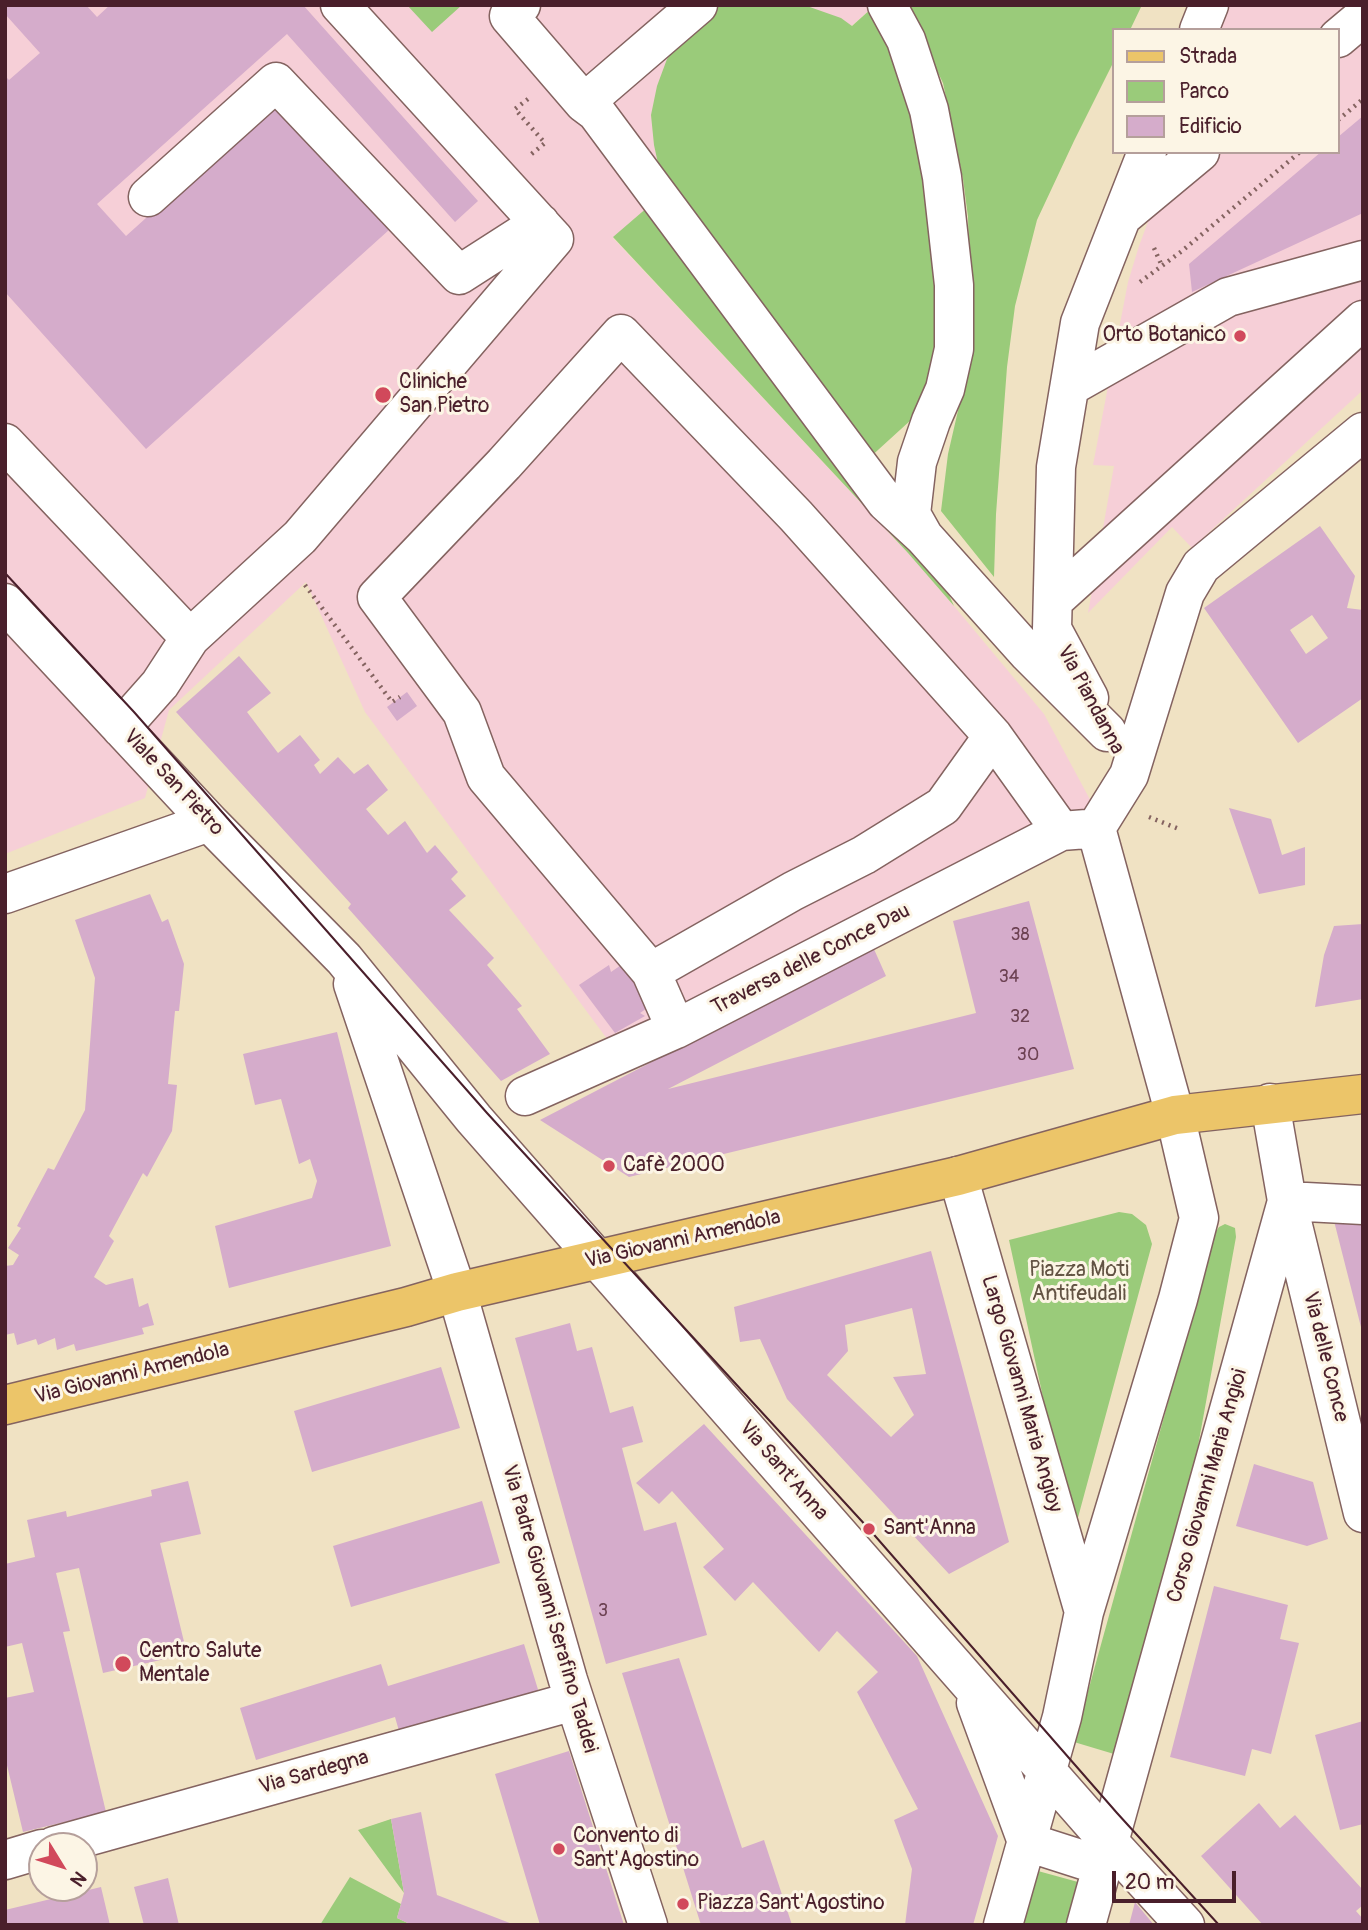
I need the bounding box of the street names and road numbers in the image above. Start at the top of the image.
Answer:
street label: Via Piandanna [1051,641,1129,759]
street label: Viale San Pietro [117,725,229,841]
street label: Traversa delle Conce Dau [707,899,915,1021]
street label: Via Giovanni Amendola [583,1205,783,1275]
street label: Largo Giovanni Maria Angioy [975,1272,1067,1516]
street label: Via delle Conce [1297,1289,1353,1425]
street label: Via Giovanni Amendola [32,1338,232,1410]
street label: Corso Giovanni Maria Angioi [1163,1366,1253,1606]
street label: Via Sant'Anna [733,1416,833,1526]
street label: Via Padre Giovanni Serafino Taddei [496,1462,602,1756]
street label: Via Sardegna [256,1745,372,1801]

